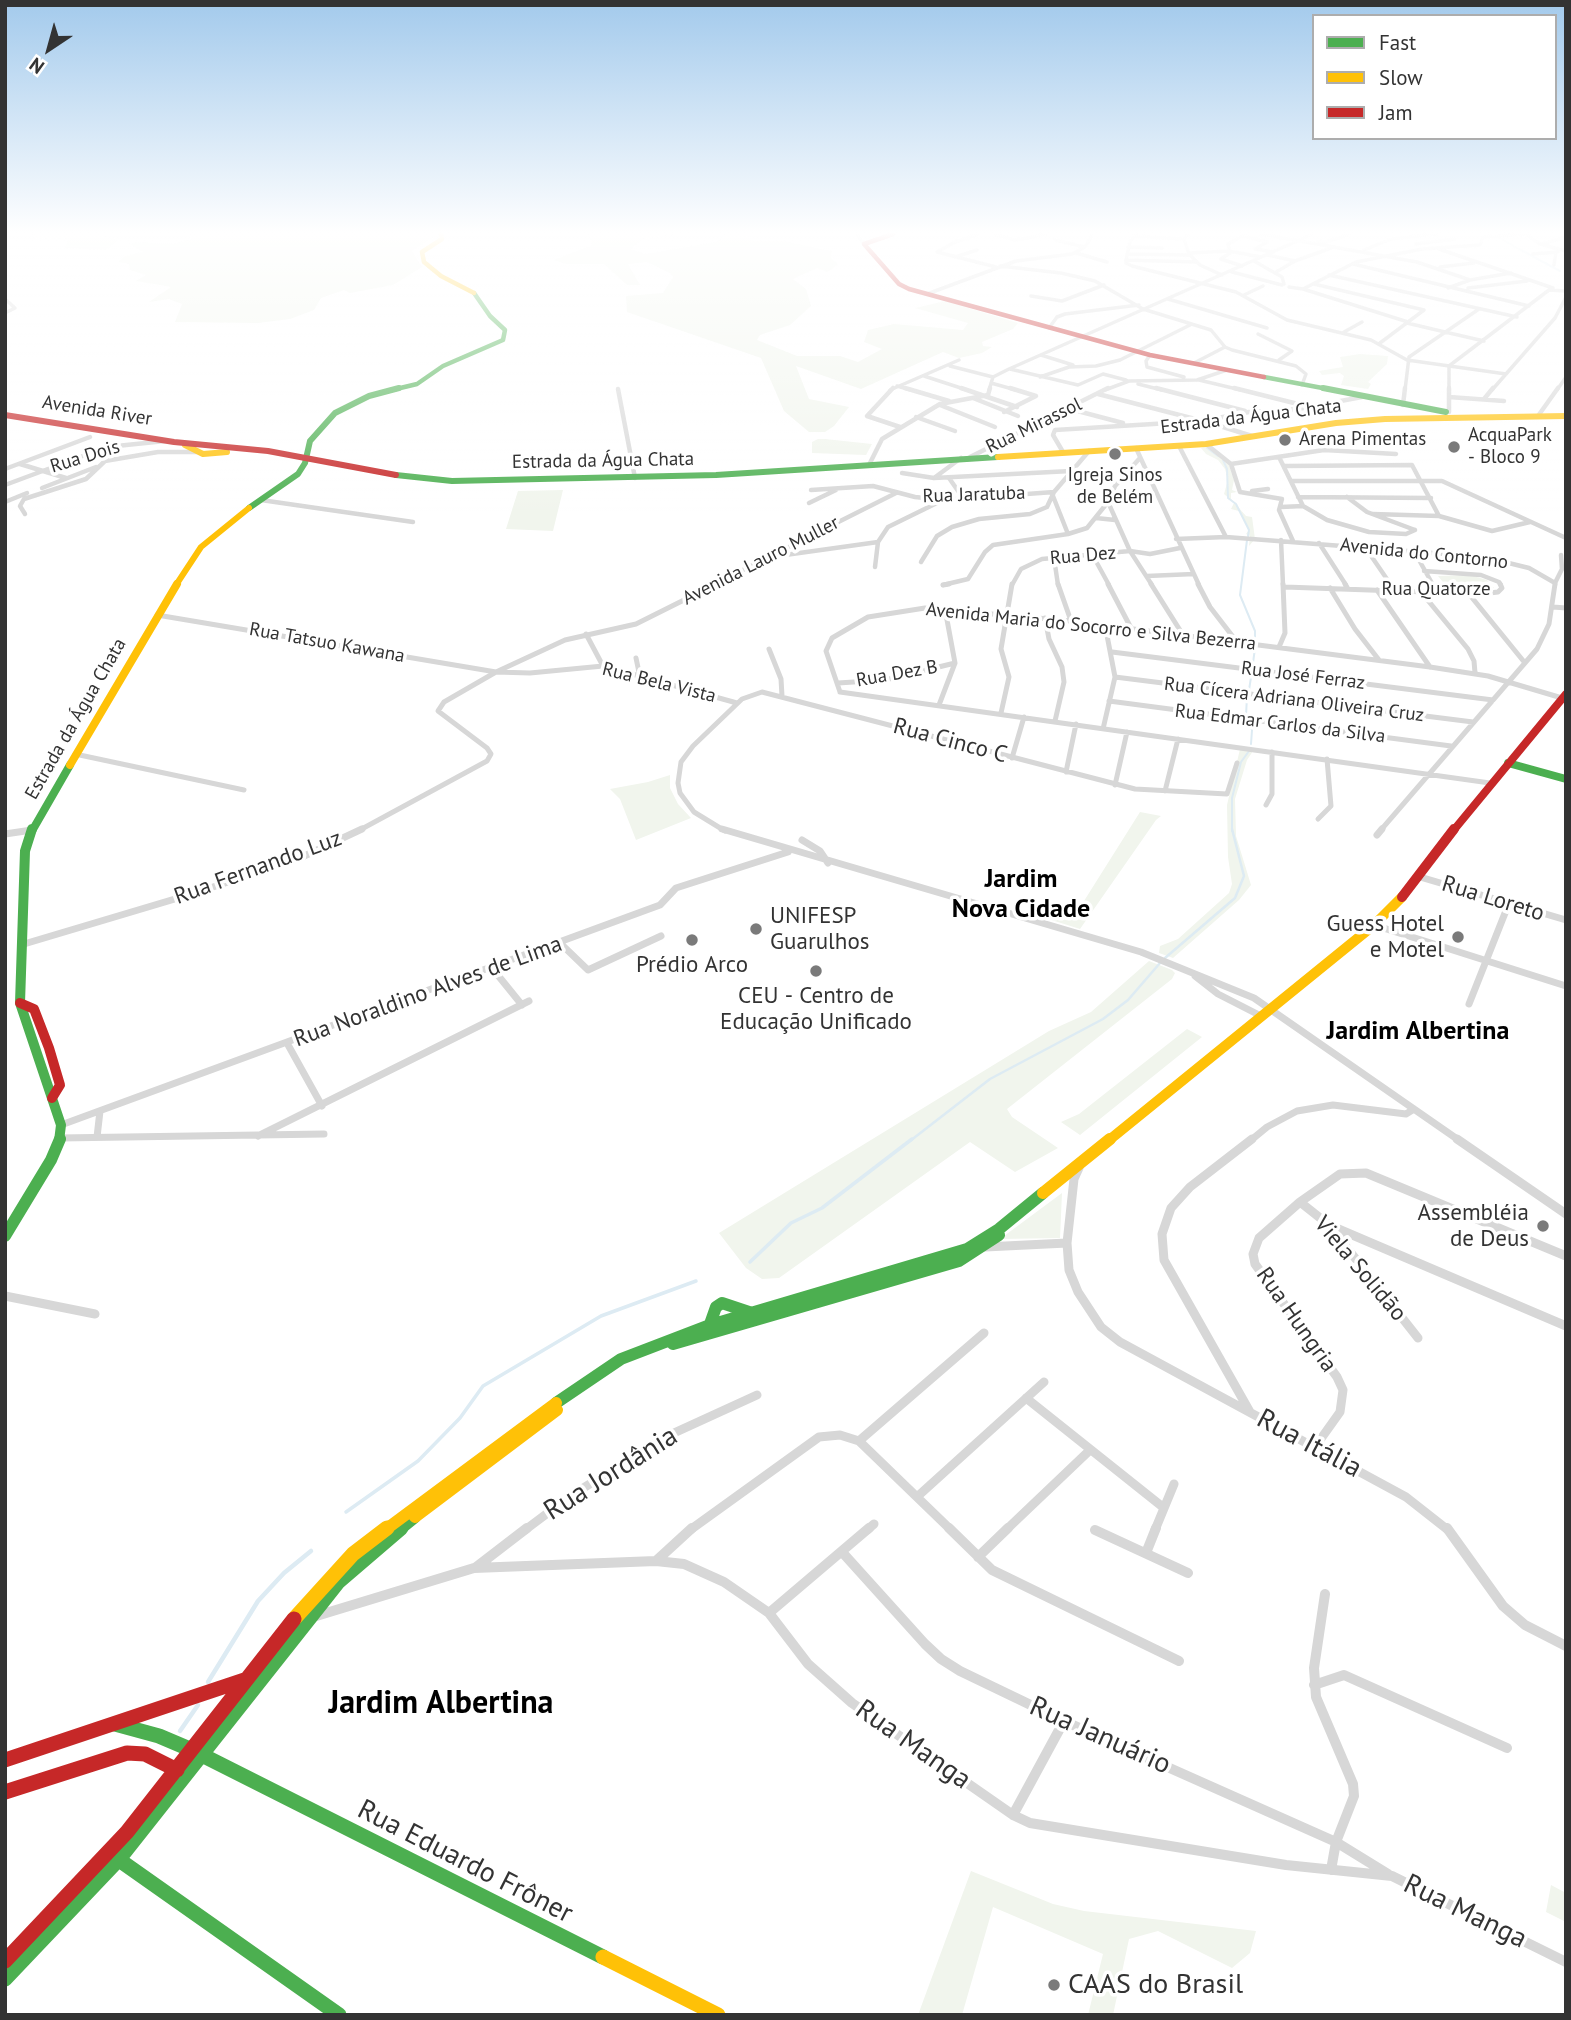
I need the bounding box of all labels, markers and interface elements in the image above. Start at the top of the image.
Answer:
north arrow [14,14,84,84]
legend [1312,14,1557,140]
text: Fast [1379,29,1416,56]
text: N [25,53,49,79]
text: Slow [1379,64,1423,91]
text: Jam [1379,99,1413,126]
street label: Avenida River [41,391,153,431]
street label: Rua Mirassol [982,393,1086,459]
street label: Estrada da Água Chata [1159,395,1343,439]
place label: AcquaPark - Bloco 9 [1468,425,1552,469]
place label: Arena Pimentas [1299,429,1426,451]
marker: Arena Pimentas [1277,432,1293,448]
street label: Rua Dois [47,436,123,478]
marker: AcquaPark - Bloco 9 [1446,439,1462,455]
marker: Igreja Sinos de Belém [1107,446,1123,462]
street label: Estrada da Água Chata [512,448,694,474]
place label: Igreja Sinos de Belém [1067,465,1163,509]
street label: Rua Jaratuba [922,482,1026,508]
street label: Avenida Lauro Muller [679,512,843,610]
street label: Avenida do Contorno [1339,534,1509,574]
street label: Rua Dez [1049,542,1117,570]
street label: Rua Quatorze [1381,579,1491,601]
street label: Avenida Maria do Socorro e Silva Bezerra [925,598,1257,656]
street label: Rua Tatsuo Kawana [247,618,407,668]
street label: Estrada da Água Chata [21,634,131,804]
street label: Rua Dez B [854,656,940,692]
street label: Rua José Ferraz [1240,657,1366,695]
street label: Rua Bela Vista [600,658,718,708]
street label: Rua Cícera Adriana Oliveira Cruz [1163,673,1425,727]
street label: Rua Edmar Carlos da Silva [1173,700,1387,748]
street label: Rua Cinco C [890,713,1010,769]
street label: Rua Fernando Luz [170,825,346,911]
district label: Jardim Nova Cidade [952,864,1090,926]
street label: Rua Loreto [1438,870,1548,928]
place label: UNIFESP Guarulhos [770,902,869,956]
place label: Guess Hotel e Motel [1327,910,1444,964]
marker: UNIFESP Guarulhos [748,921,764,937]
marker: Guess Hotel e Motel [1450,929,1466,945]
street label: Rua Noraldino Alves de Lima [290,931,566,1053]
marker: Prédio Arco [684,932,700,948]
place label: Prédio Arco [636,951,748,979]
marker: CEU - Centro de Educação Unificado [808,963,824,979]
place label: CEU - Centro de Educação Unificado [720,982,912,1036]
district label: Jardim Albertina [1327,1016,1509,1048]
place label: Assembléia de Deus [1417,1199,1529,1253]
street label: Viela Solidão [1308,1211,1412,1327]
marker: Assembléia de Deus [1535,1218,1551,1234]
street label: Rua Hungria [1250,1262,1342,1378]
street label: Rua Itália [1251,1402,1367,1486]
street label: Rua Jordânia [538,1420,684,1528]
district label: Jardim Albertina [329,1685,553,1723]
street label: Rua Januário [1024,1690,1176,1782]
street label: Rua Manga [849,1693,977,1797]
street label: Rua Eduardo Frôner [352,1793,578,1931]
street label: Rua Manga [1398,1868,1532,1956]
place label: CAAS do Brasil [1068,1968,1243,2002]
marker: CAAS do Brasil [1046,1977,1062,1993]

